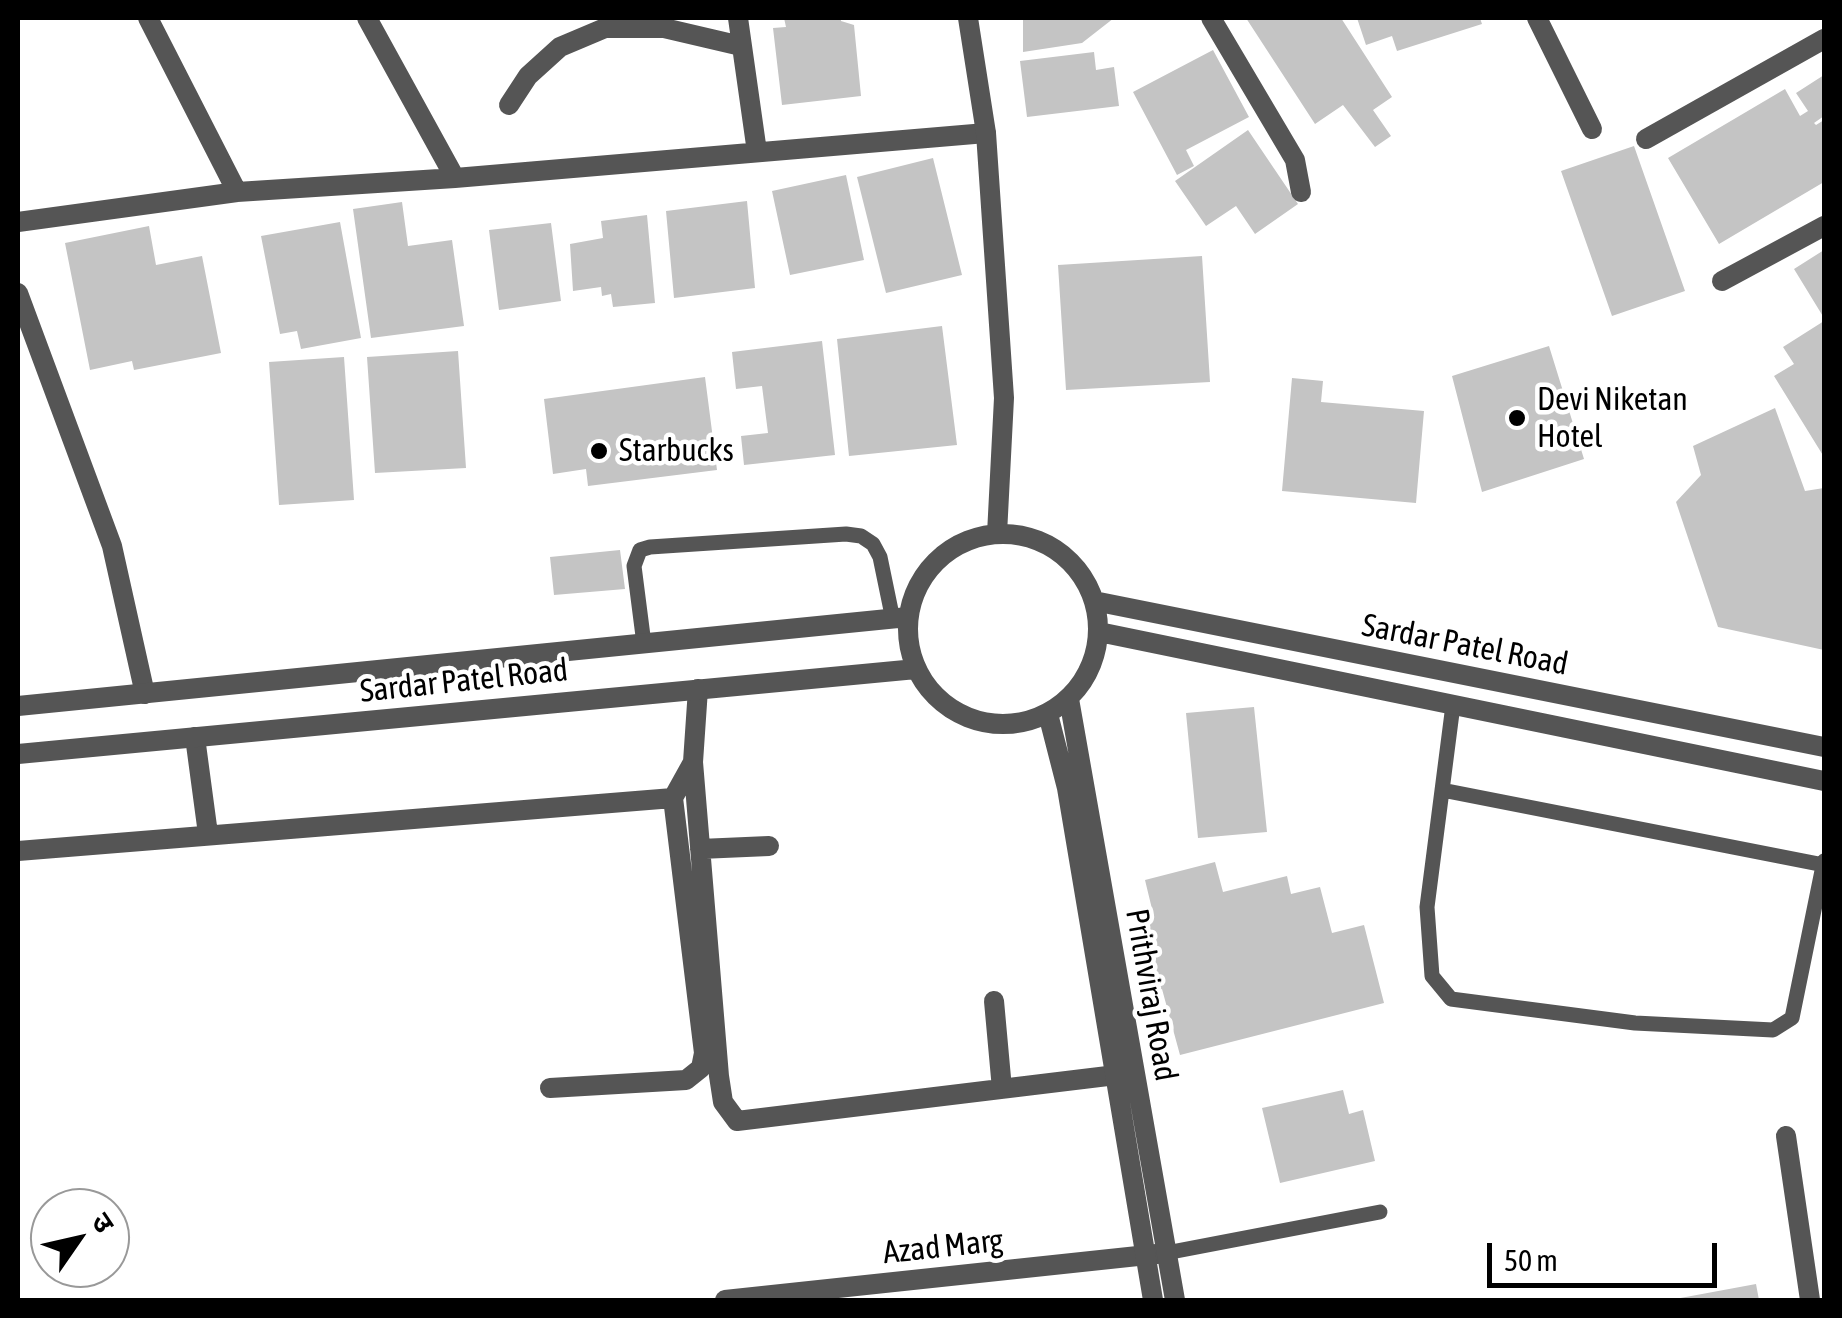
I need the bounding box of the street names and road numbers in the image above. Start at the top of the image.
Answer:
street label: Sardar Patel Road [1359,606,1571,684]
street label: Sardar Patel Road [358,651,570,711]
street label: Prithviraj Road [1117,906,1185,1084]
street label: Azad Marg [881,1222,1005,1272]

